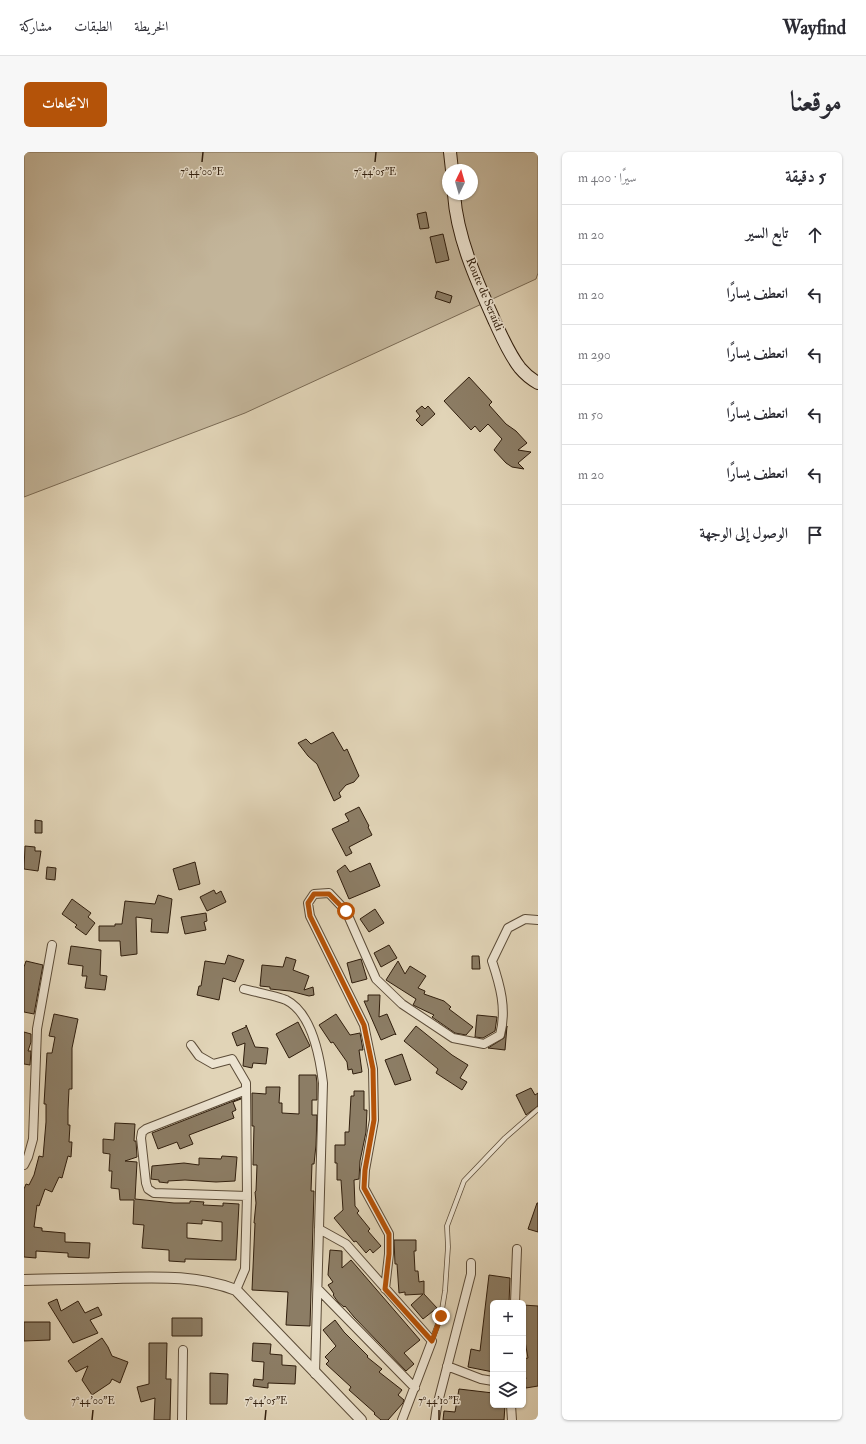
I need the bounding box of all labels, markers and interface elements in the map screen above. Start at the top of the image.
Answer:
text: Wayfind [783,16,846,40]
text: مشاركة [20,18,52,35]
text: الطبقات [74,18,112,35]
text: الخريطة [134,18,168,35]
button: الاتجاهات [24,82,107,127]
text: موقعنا [790,85,842,120]
north arrow [442,164,478,200]
text: 7°44'00"E [180,166,224,178]
text: 7°44'05"E [354,166,396,178]
text: 5 دقيقة [785,166,826,187]
text: سيرًا · 400 m [578,170,637,186]
text: تابع السير [746,224,788,243]
icon: ahead [804,224,826,246]
text: 20 m [578,227,604,243]
street label: Route de Seraïdi [462,255,507,333]
text: انعطف يسارًا [727,284,788,303]
icon: left [804,284,826,306]
text: 20 m [578,287,604,303]
text: انعطف يسارًا [727,344,788,363]
icon: left [804,344,826,366]
text: 290 m [578,347,611,363]
text: انعطف يسارًا [727,404,788,423]
icon: left [804,404,826,426]
text: 50 m [578,407,603,423]
text: انعطف يسارًا [727,464,788,483]
icon: left [804,464,826,486]
text: 20 m [578,467,604,483]
text: الوصول إلى الوجهة [700,524,788,543]
icon: arrive [804,524,826,546]
route start [337,902,355,920]
map controls [490,1300,526,1408]
button: + [490,1300,526,1336]
route end [432,1307,450,1325]
button: − [490,1336,526,1372]
button: layers [490,1372,526,1408]
text: 7°44'00"E [71,1395,115,1407]
text: 7°44'05"E [245,1395,287,1407]
text: 7°44'10"E [418,1395,460,1407]

